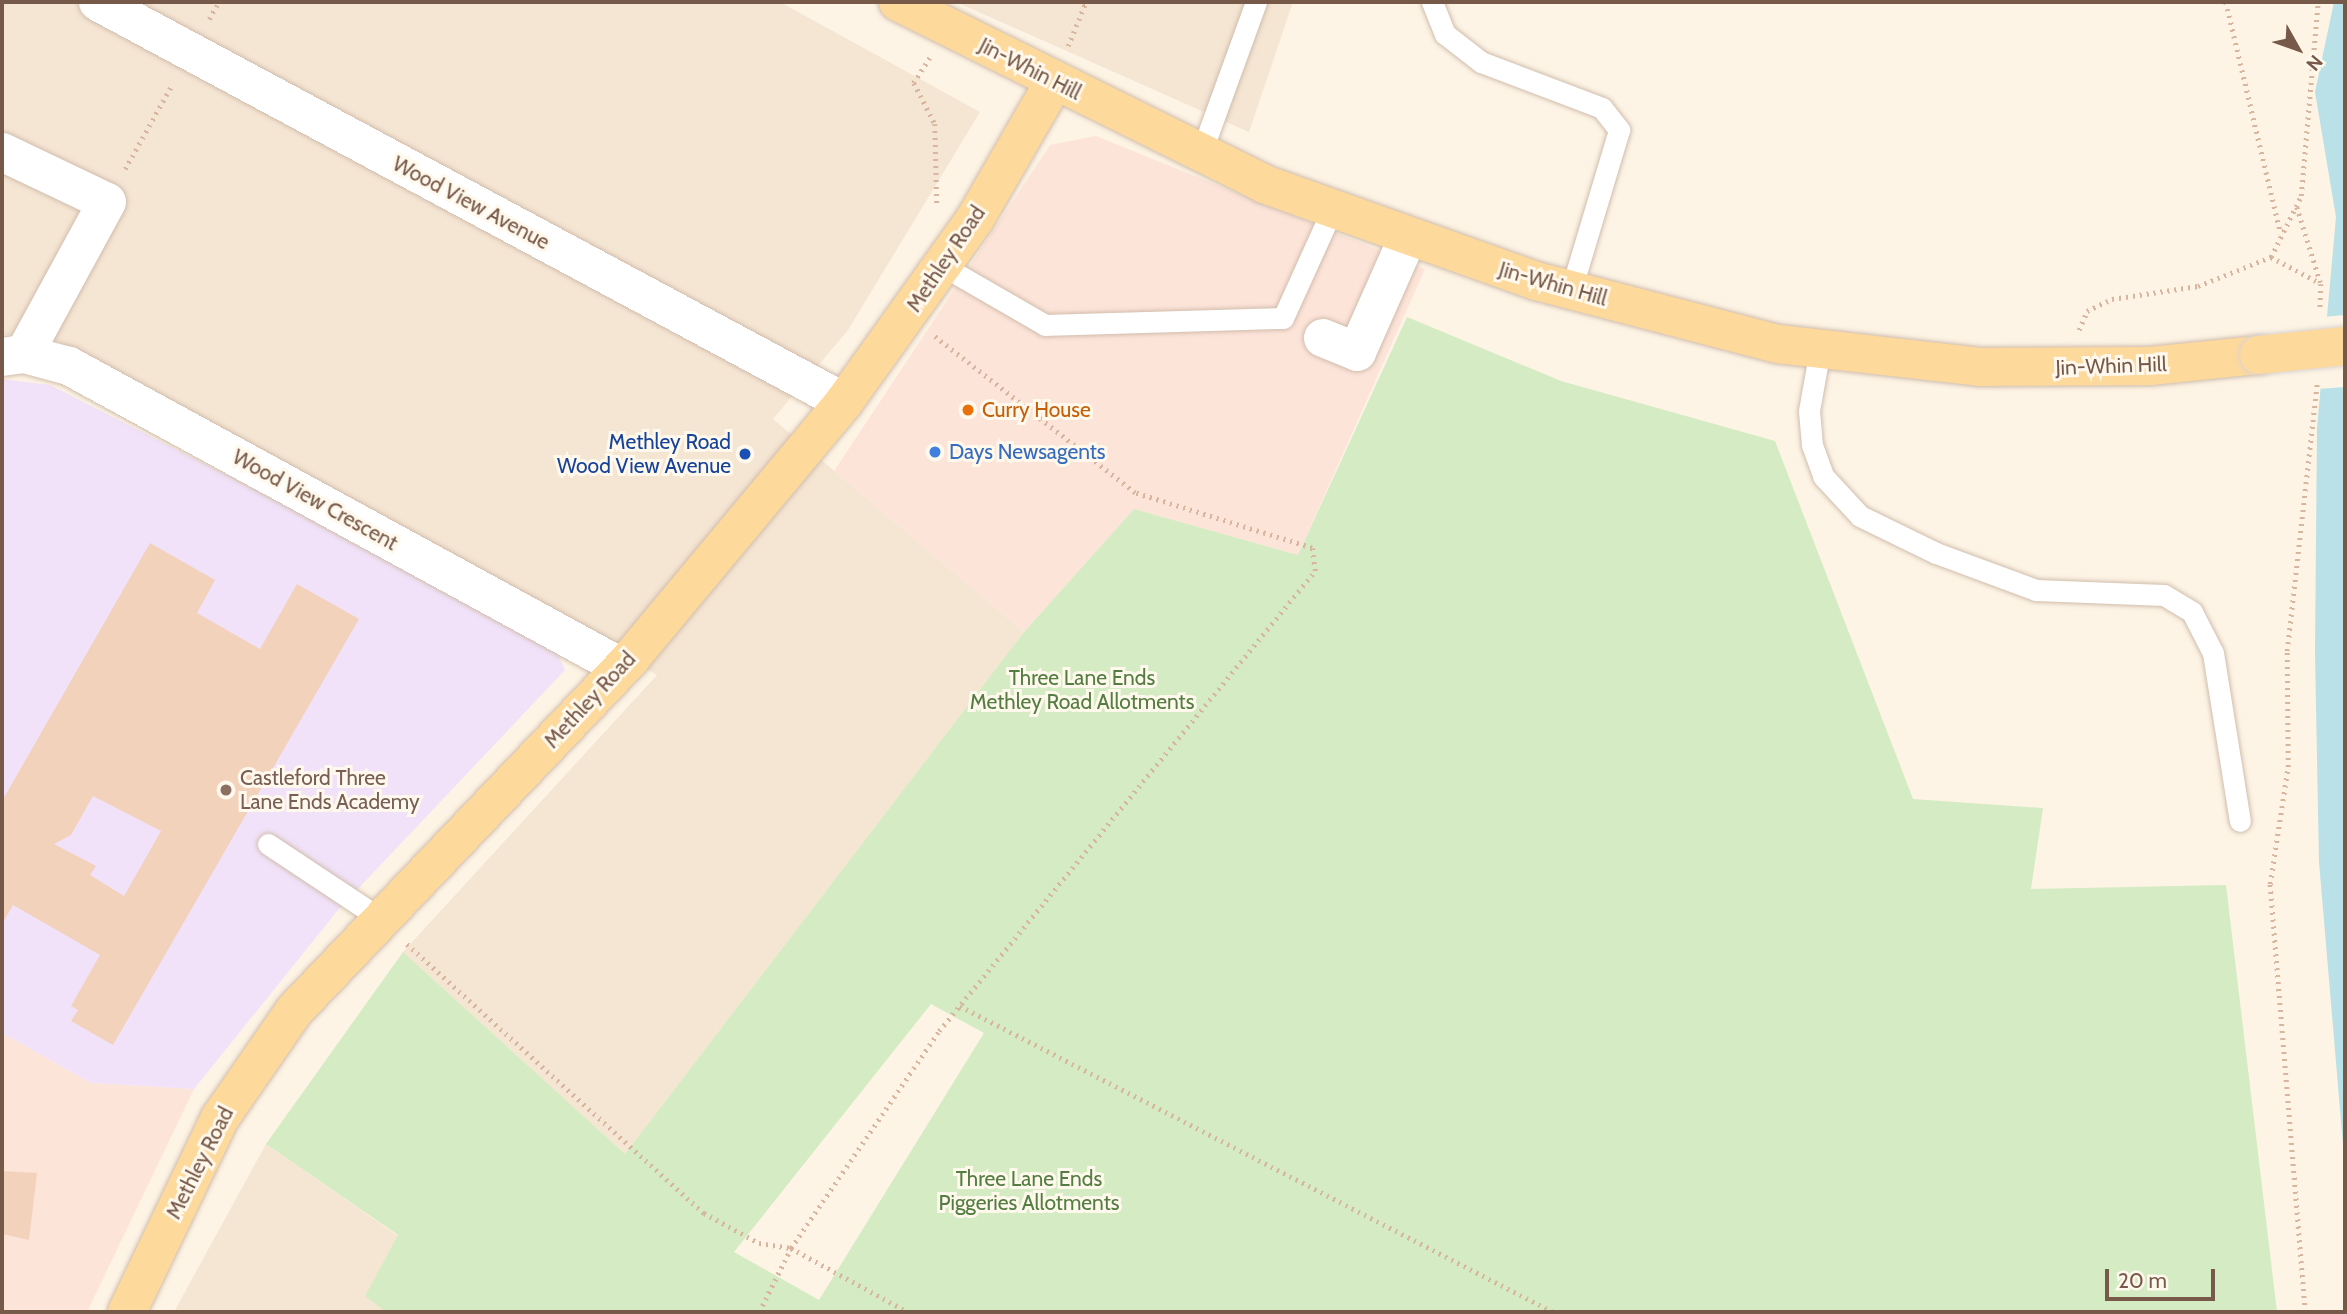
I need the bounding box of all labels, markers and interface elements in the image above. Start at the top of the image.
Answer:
north arrow [2263,14,2333,84]
street label: Jin-Whin Hill [975,33,1085,105]
text: N [2301,50,2328,75]
street label: Wood View Avenue [388,151,554,255]
street label: Methley Road [901,201,991,317]
street label: Jin-Whin Hill [1496,257,1610,311]
street label: Jin-Whin Hill [2055,351,2167,381]
place label: Curry House [982,397,1091,423]
marker: Curry House [960,402,976,418]
place label: Methley Road Wood View Avenue [557,429,731,479]
place label: Days Newsagents [949,439,1105,465]
street label: Wood View Crescent [228,444,402,556]
marker: Days Newsagents [927,444,943,460]
marker: Methley Road Wood View Avenue [737,446,753,462]
street label: Methley Road [539,647,641,753]
park label: Three Lane Ends Methley Road Allotments [970,665,1194,715]
place label: Castleford Three Lane Ends Academy [240,765,420,815]
marker: Castleford Three Lane Ends Academy [218,782,234,798]
street label: Methley Road [161,1103,239,1223]
park label: Three Lane Ends Piggeries Allotments [939,1166,1119,1216]
scale bar [2109,1254,2219,1298]
text: 20 m [2118,1268,2167,1293]

